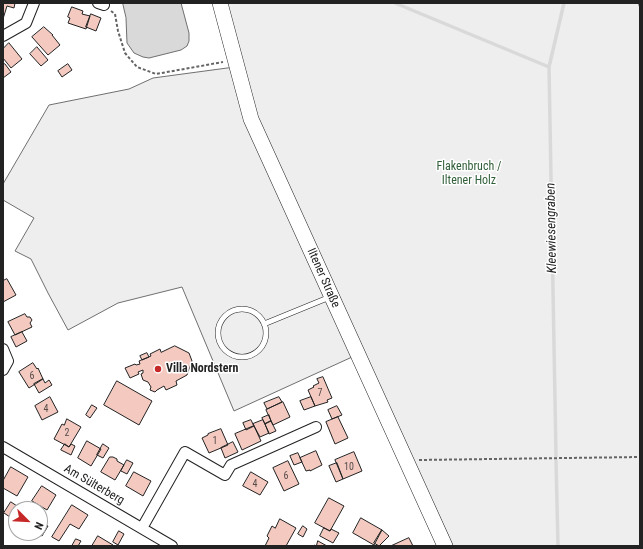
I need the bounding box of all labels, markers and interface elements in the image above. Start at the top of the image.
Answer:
park label: Flakenbruch / Iltener Holz [437,160,501,188]
water label: Kleewiesengraben [543,183,561,273]
street label: Iltener Straße [303,246,343,310]
place label: Villa Nordstern [166,362,238,376]
marker: Villa Nordstern [153,364,163,374]
house number: 6 [30,370,34,382]
house number: 7 [318,387,322,399]
house number: 4 [44,403,48,415]
house number: 2 [65,427,69,439]
house number: 1 [213,435,217,447]
house number: 10 [344,461,354,473]
street label: Am Sülterberg [61,462,127,508]
house number: 6 [284,470,288,482]
house number: 4 [253,478,257,490]
north arrow [8,501,48,541]
text: N [31,520,46,531]

